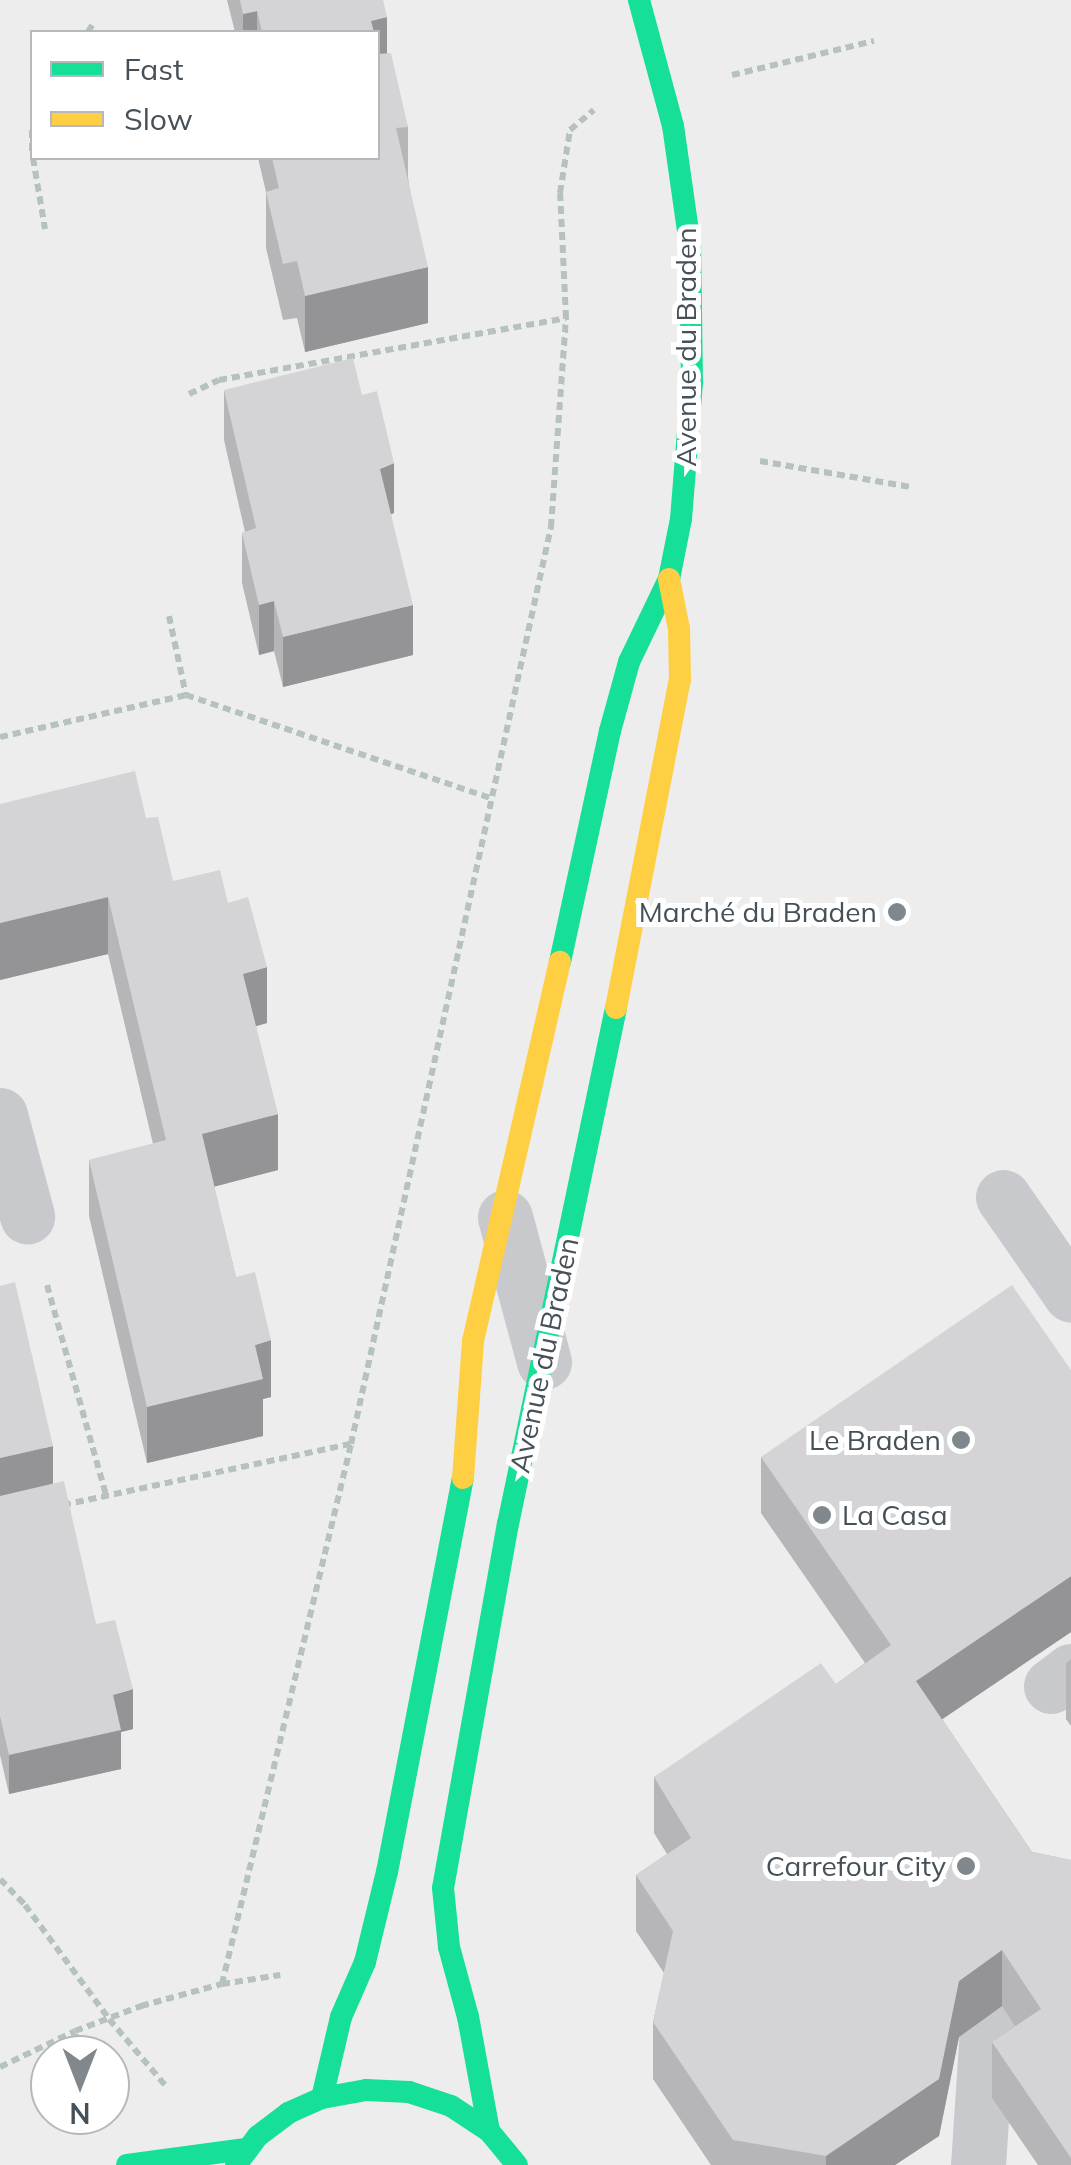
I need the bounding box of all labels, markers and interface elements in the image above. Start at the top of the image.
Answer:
legend [30,30,380,160]
text: Fast [124,50,184,88]
text: Slow [124,100,193,138]
street label: Avenue du Braden [669,227,703,467]
place label: Marché du Braden [639,895,877,929]
marker: Marché du Braden [886,901,908,923]
street label: Avenue du Braden [503,1234,585,1476]
place label: Le Braden [809,1423,941,1457]
marker: Le Braden [950,1429,972,1451]
place label: La Casa [842,1498,948,1532]
marker: La Casa [811,1504,833,1526]
place label: Carrefour City [766,1849,946,1883]
marker: Carrefour City [955,1855,977,1877]
north arrow [30,2035,130,2135]
text: N [69,2096,91,2131]

